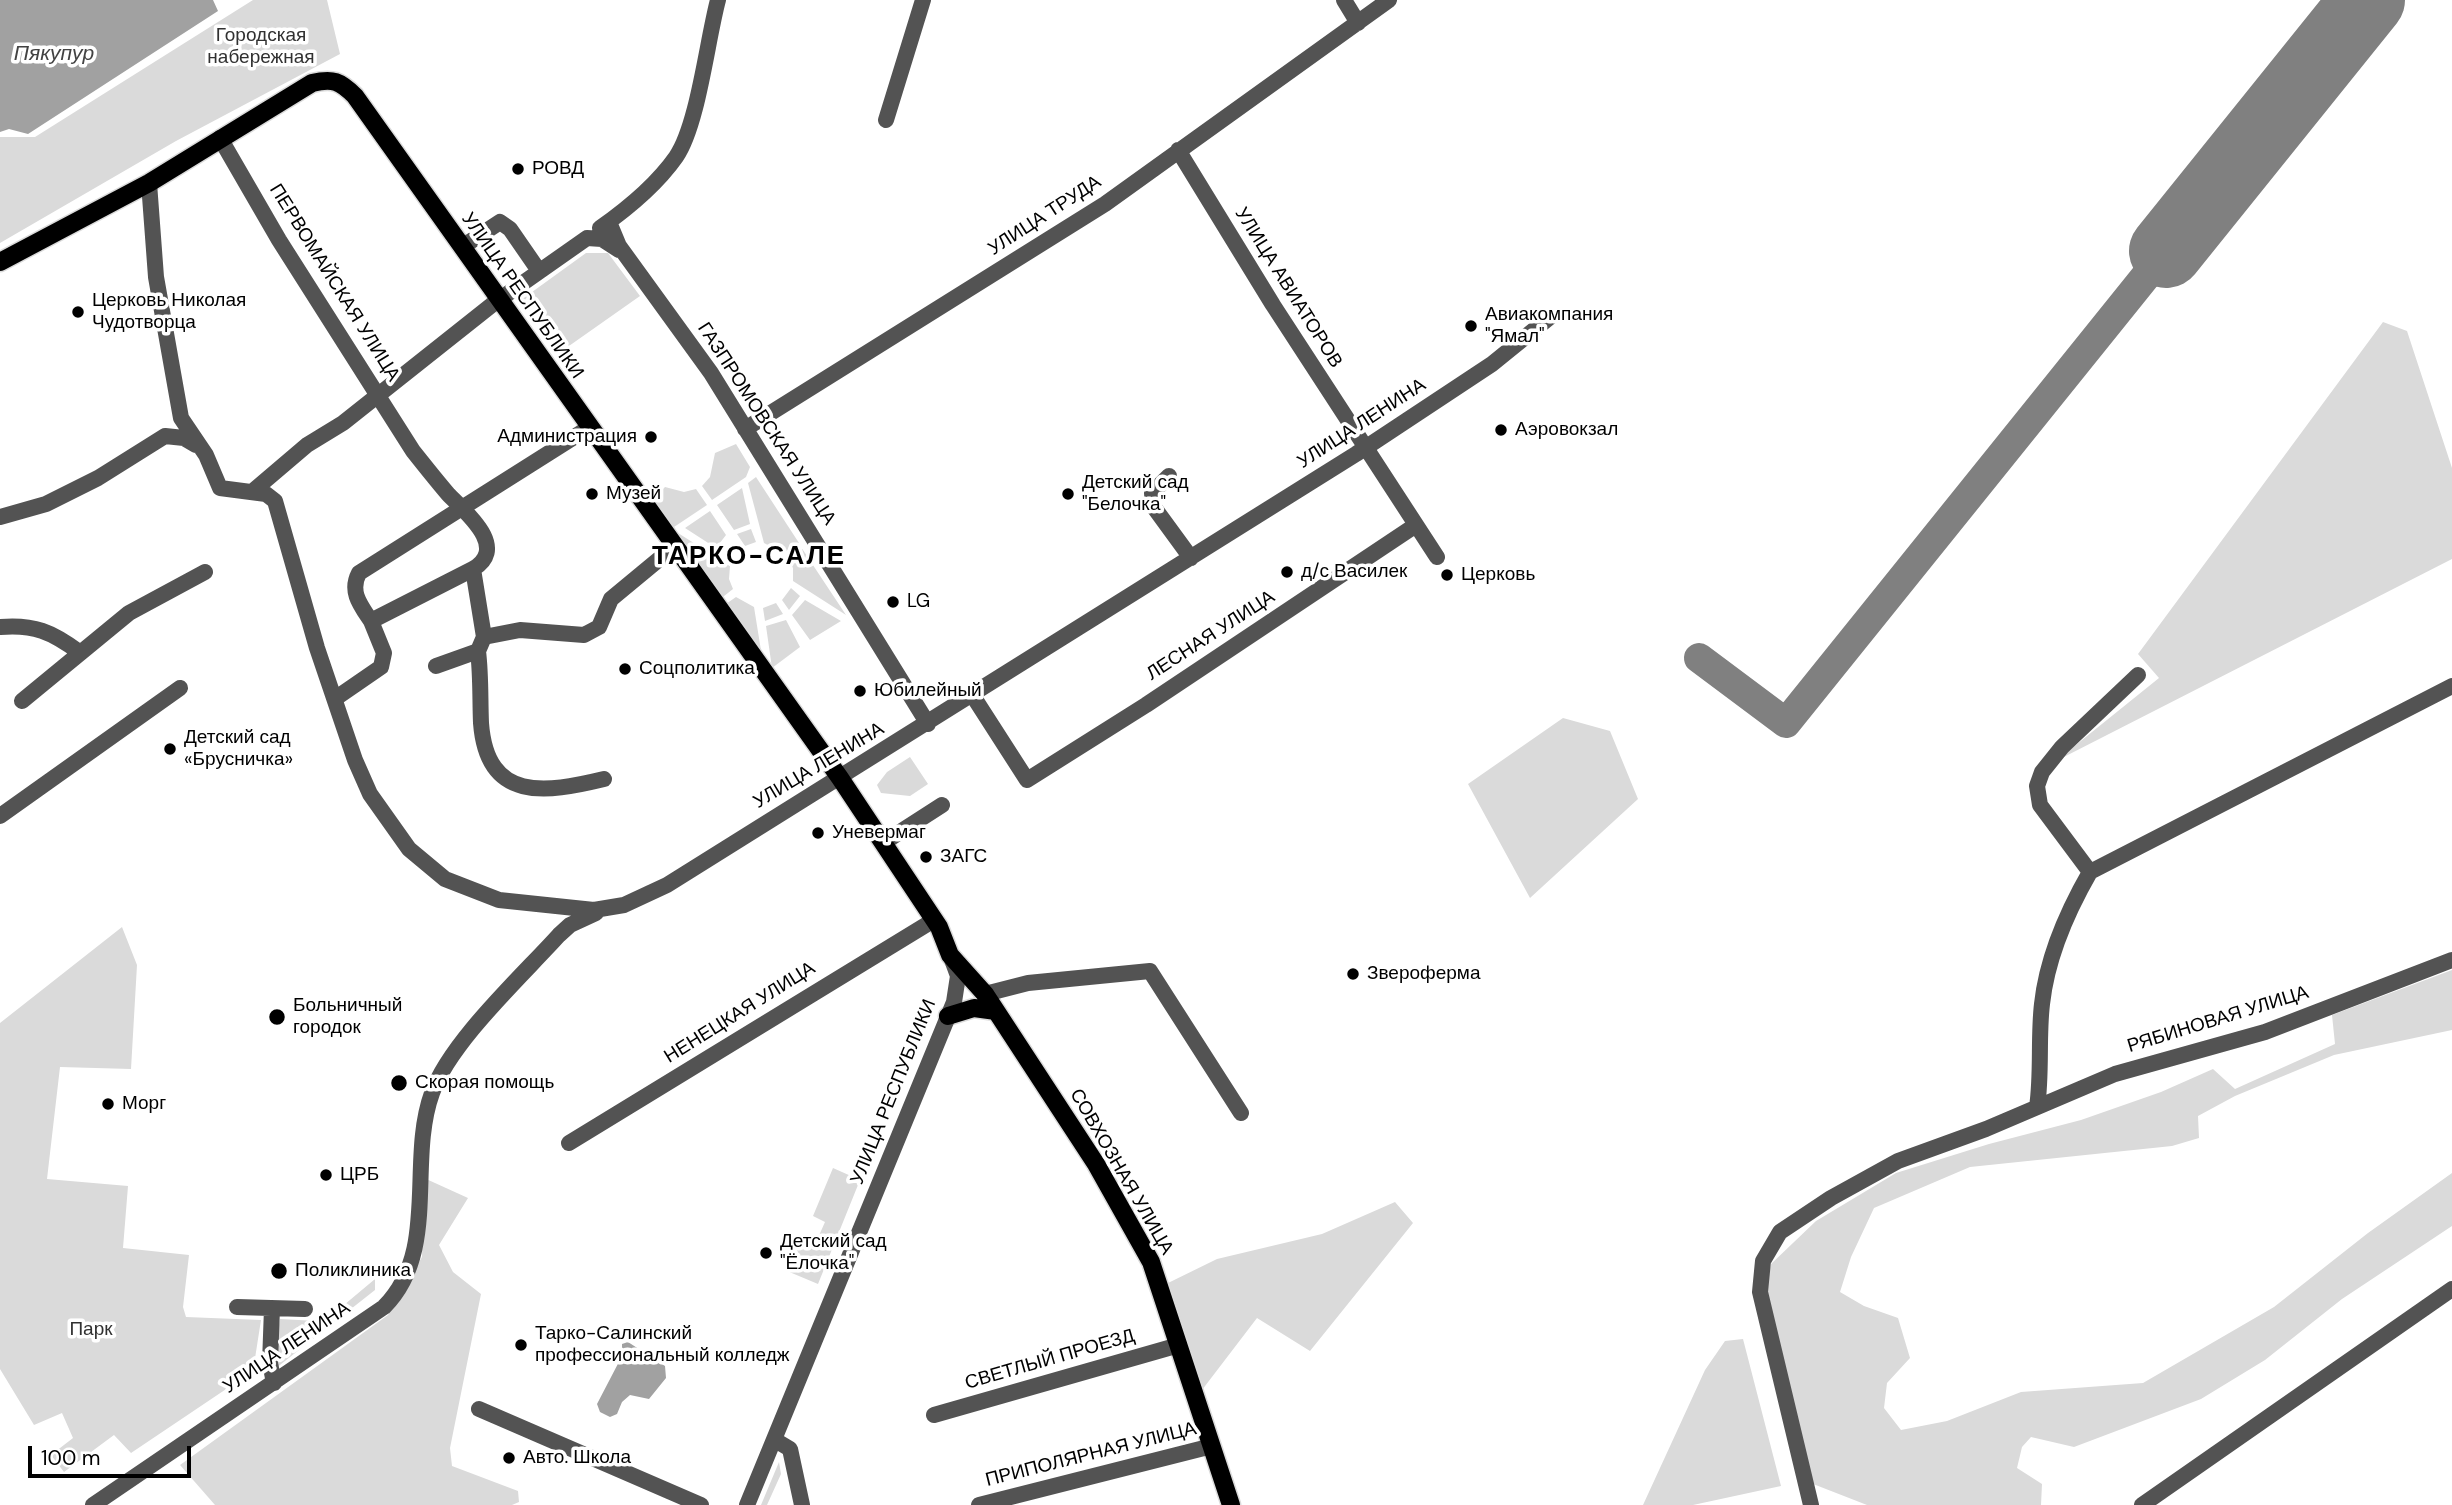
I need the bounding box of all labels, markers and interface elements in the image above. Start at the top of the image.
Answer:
park label: Городская набережная [207,25,315,69]
water label: Пякупур [14,41,94,67]
place label: РОВД [532,158,584,180]
marker: РОВД [510,161,526,177]
street label: УЛИЦА ТРУДА [984,171,1106,261]
street label: ПЕРВОМАЙСКАЯ УЛИЦА [264,180,404,386]
street label: УЛИЦА АВИАТОРОВ [1229,204,1347,372]
street label: УЛИЦА РЕСПУБЛИКИ [456,209,588,383]
place label: Церковь Николая Чудотворца [92,290,246,334]
marker: Церковь Николая Чудотворца [70,304,86,320]
place label: Авиакомпания "Ямал" [1485,304,1613,348]
street label: ГАЗПРОМОВСКАЯ УЛИЦА [692,318,840,530]
marker: Авиакомпания "Ямал" [1463,318,1479,334]
street label: УЛИЦА ЛЕНИНА [1294,374,1430,474]
place label: Аэровокзал [1515,419,1618,441]
marker: Аэровокзал [1493,422,1509,438]
place label: Администрация [497,426,637,448]
marker: Администрация [643,429,659,445]
place label: Детский сад "Белочка" [1082,472,1189,516]
place label: Музей [606,483,661,505]
marker: Музей [584,486,600,502]
marker: Детский сад "Белочка" [1060,486,1076,502]
district label: ТАРКО-САЛЕ [653,541,845,573]
place label: д/с Василек [1301,561,1407,583]
marker: д/с Василек [1279,564,1295,580]
place label: Церковь [1461,564,1535,586]
marker: Церковь [1439,567,1455,583]
street label: ЛЕСНАЯ УЛИЦА [1143,586,1279,686]
place label: LG [907,591,930,613]
marker: LG [885,594,901,610]
place label: Соцполитика [639,658,755,680]
marker: Соцполитика [617,661,633,677]
place label: Юбилейный [874,680,982,702]
marker: Юбилейный [852,683,868,699]
street label: УЛИЦА ЛЕНИНА [750,718,888,814]
place label: Детский сад «Брусничка» [184,727,293,771]
marker: Детский сад «Брусничка» [162,741,178,757]
place label: Уневермаг [832,822,926,844]
marker: Уневермаг [810,825,826,841]
place label: ЗАГС [940,846,987,868]
marker: ЗАГС [918,849,934,865]
street label: НЕНЕЦКАЯ УЛИЦА [660,957,820,1069]
place label: Звероферма [1367,963,1480,985]
marker: Звероферма [1345,966,1361,982]
street label: РЯБИНОВАЯ УЛИЦА [2125,982,2311,1058]
place label: Больничный городок [293,995,402,1039]
street label: УЛИЦА РЕСПУБЛИКИ [846,996,942,1188]
marker: Больничный городок [267,1007,287,1027]
place label: Скорая помощь [415,1072,554,1094]
marker: Скорая помощь [389,1073,409,1093]
street label: СОВХОЗНАЯ УЛИЦА [1064,1085,1178,1259]
place label: Морг [122,1093,166,1115]
marker: Морг [100,1096,116,1112]
place label: ЦРБ [340,1164,379,1186]
marker: ЦРБ [318,1167,334,1183]
place label: Детский сад "Ёлочка" [780,1231,887,1275]
marker: Детский сад "Ёлочка" [758,1245,774,1261]
place label: Поликлиника [295,1260,411,1282]
marker: Поликлиника [269,1261,289,1281]
street label: УЛИЦА ЛЕНИНА [219,1297,355,1399]
park label: Парк [69,1319,113,1341]
place label: Тарко-Салинский профессиональный колледж [535,1323,789,1367]
street label: СВЕТЛЫЙ ПРОЕЗД [962,1325,1138,1395]
marker: Тарко-Салинский профессиональный колледж [513,1337,529,1353]
street label: ПРИПОЛЯРНАЯ УЛИЦА [983,1418,1199,1492]
scale bar [32,1432,194,1476]
text: 100 m [41,1444,101,1472]
place label: Авто. Школа [523,1447,631,1469]
marker: Авто. Школа [501,1450,517,1466]

